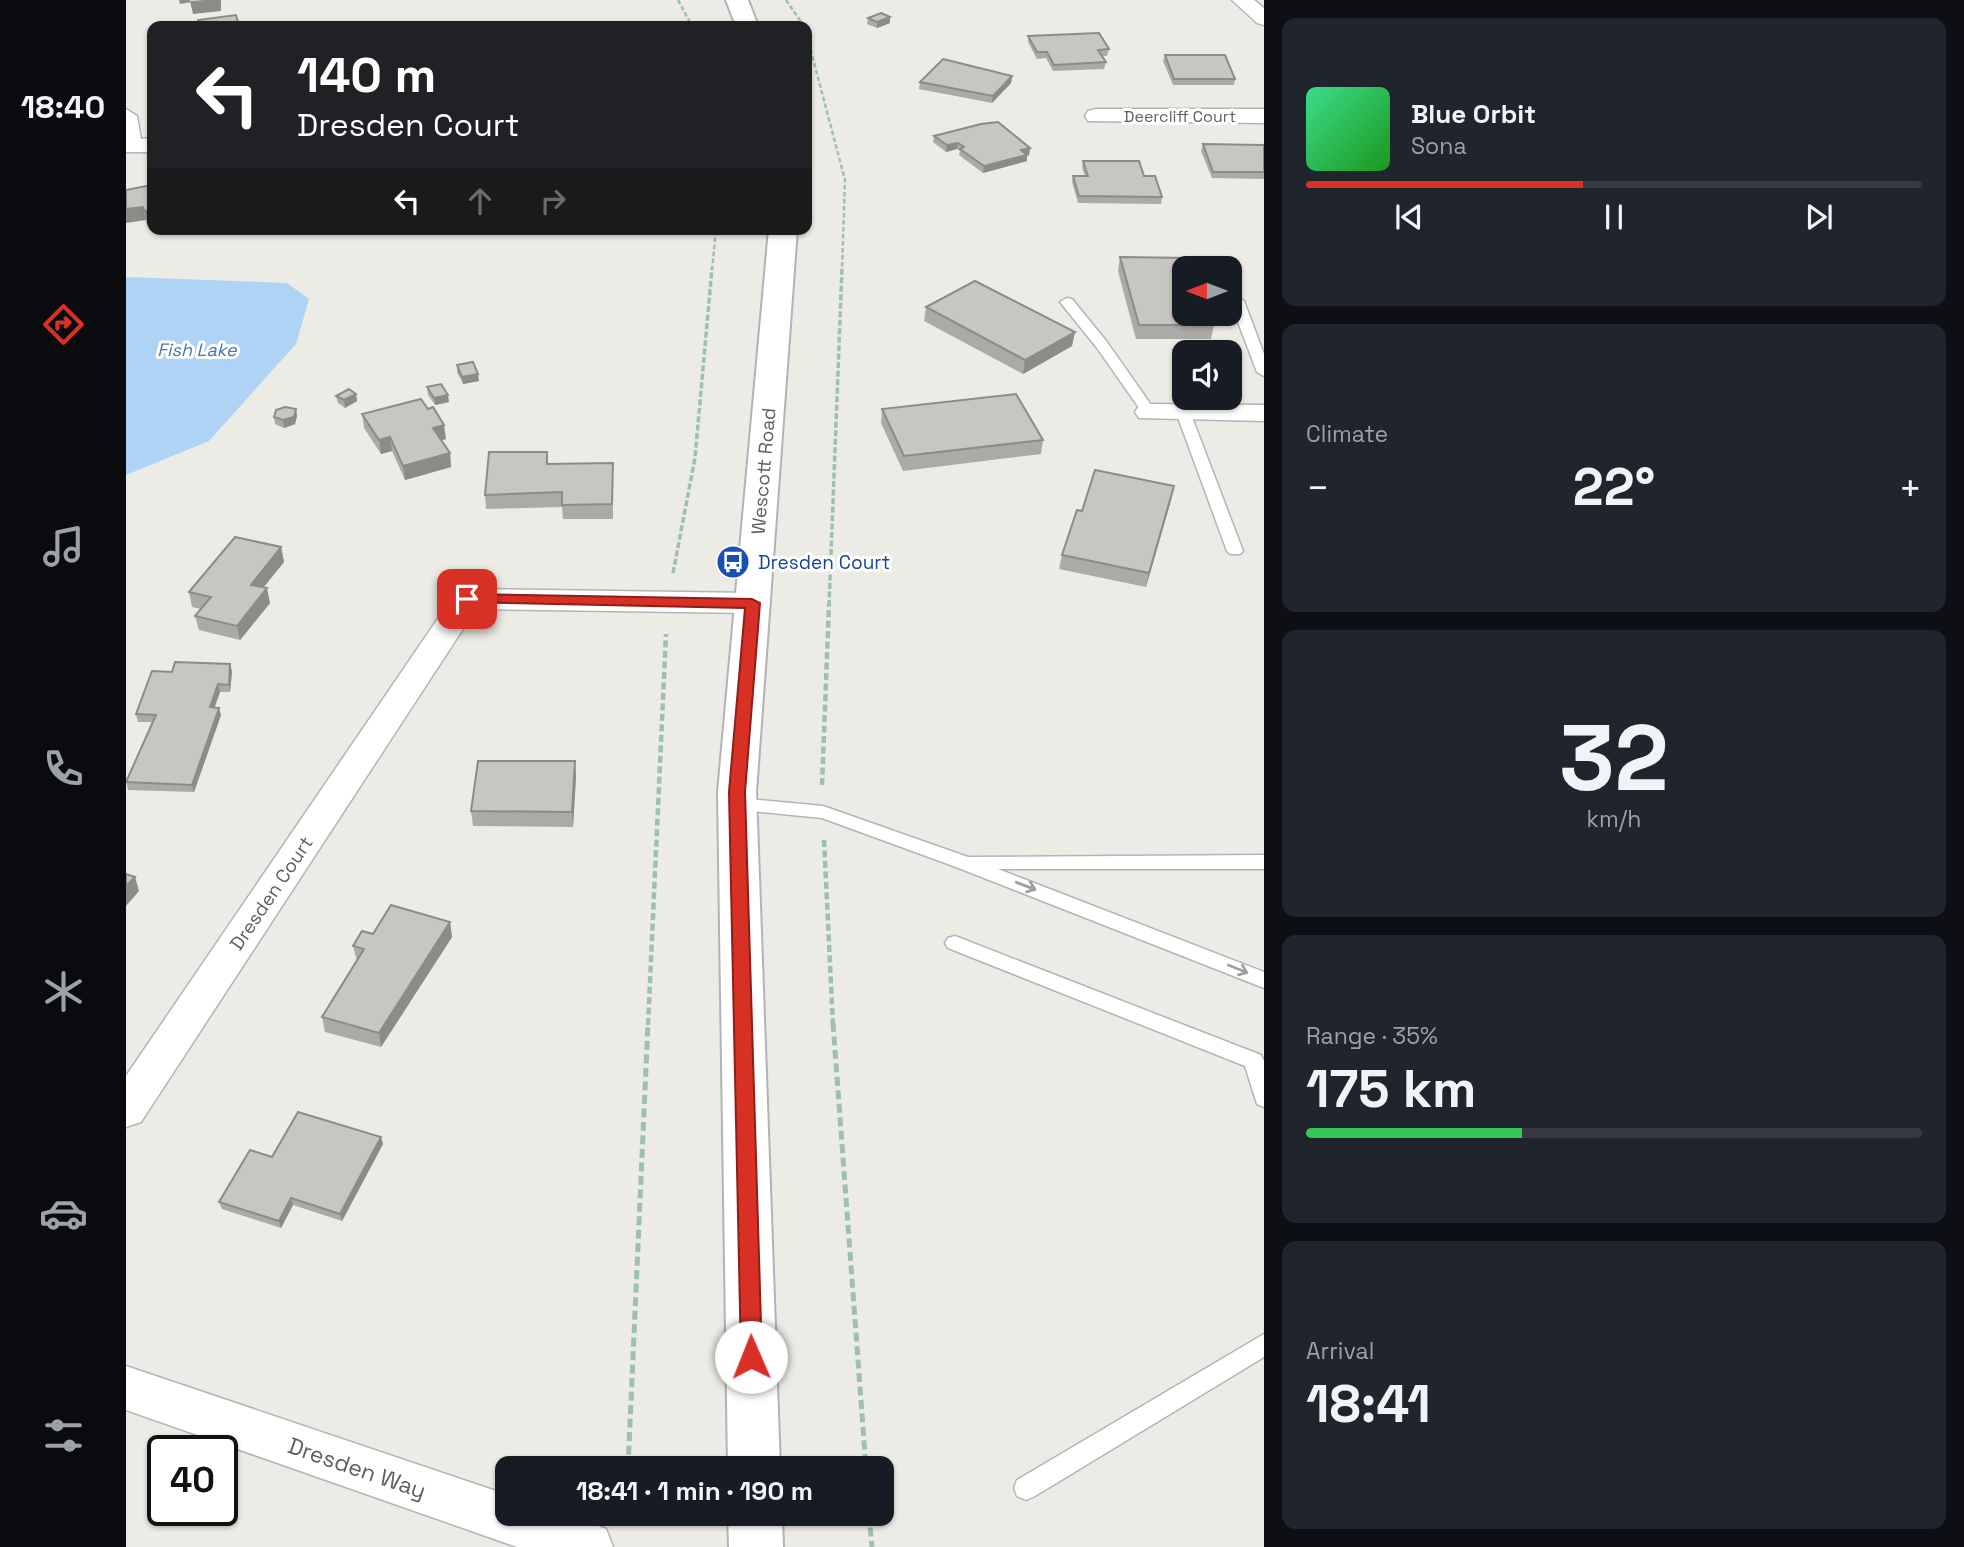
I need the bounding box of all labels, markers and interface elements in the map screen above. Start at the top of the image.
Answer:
text: 140 m [297,44,436,106]
icon: left [182,49,273,140]
text: 18:40 [21,87,105,127]
text: Blue Orbit [1411,97,1536,131]
text: Dresden Court [297,105,520,145]
street label: Deercliff Court [1124,106,1236,127]
text: Sona [1411,131,1467,161]
icon: left [388,182,426,220]
icon: ahead [461,182,499,220]
icon: right [534,182,572,220]
icon: previous [1390,198,1428,236]
icon: pause [1595,198,1633,236]
icon: next [1800,198,1838,236]
north arrow [1172,256,1242,326]
map controls [1172,256,1242,410]
icon: directions [39,300,88,349]
water label: Fish Lake [157,338,238,361]
button: sound [1172,340,1242,410]
street label: Wescott Road [746,407,781,535]
text: Climate [1306,419,1388,449]
text: 22° [1573,454,1655,520]
text: − [1306,464,1330,512]
text: + [1898,464,1922,512]
icon: music [39,522,88,571]
bus stop icon: Dresden Court [714,543,752,581]
place label: Dresden Court [758,550,890,575]
pin [437,569,497,629]
icon: arrive [448,580,486,618]
text: 32 [1559,700,1669,817]
icon: phone [39,744,88,793]
text: km/h [1587,804,1641,834]
street label: Dresden Court [224,832,319,955]
one-way arrow [1014,881,1036,894]
one-way arrow [1226,964,1248,977]
icon: climate [39,967,88,1016]
text: Range · 35% [1306,1021,1438,1051]
text: 175 km [1306,1056,1476,1122]
icon: car [39,1189,88,1238]
position arrow [714,1320,788,1394]
text: Arrival [1306,1336,1374,1366]
text: 18:41 [1306,1371,1431,1437]
icon: filters [39,1411,88,1460]
street label: Dresden Way [284,1430,430,1506]
speed limit sign: 40 [147,1435,238,1526]
text: 18:41 · 1 min · 190 m [576,1474,813,1508]

